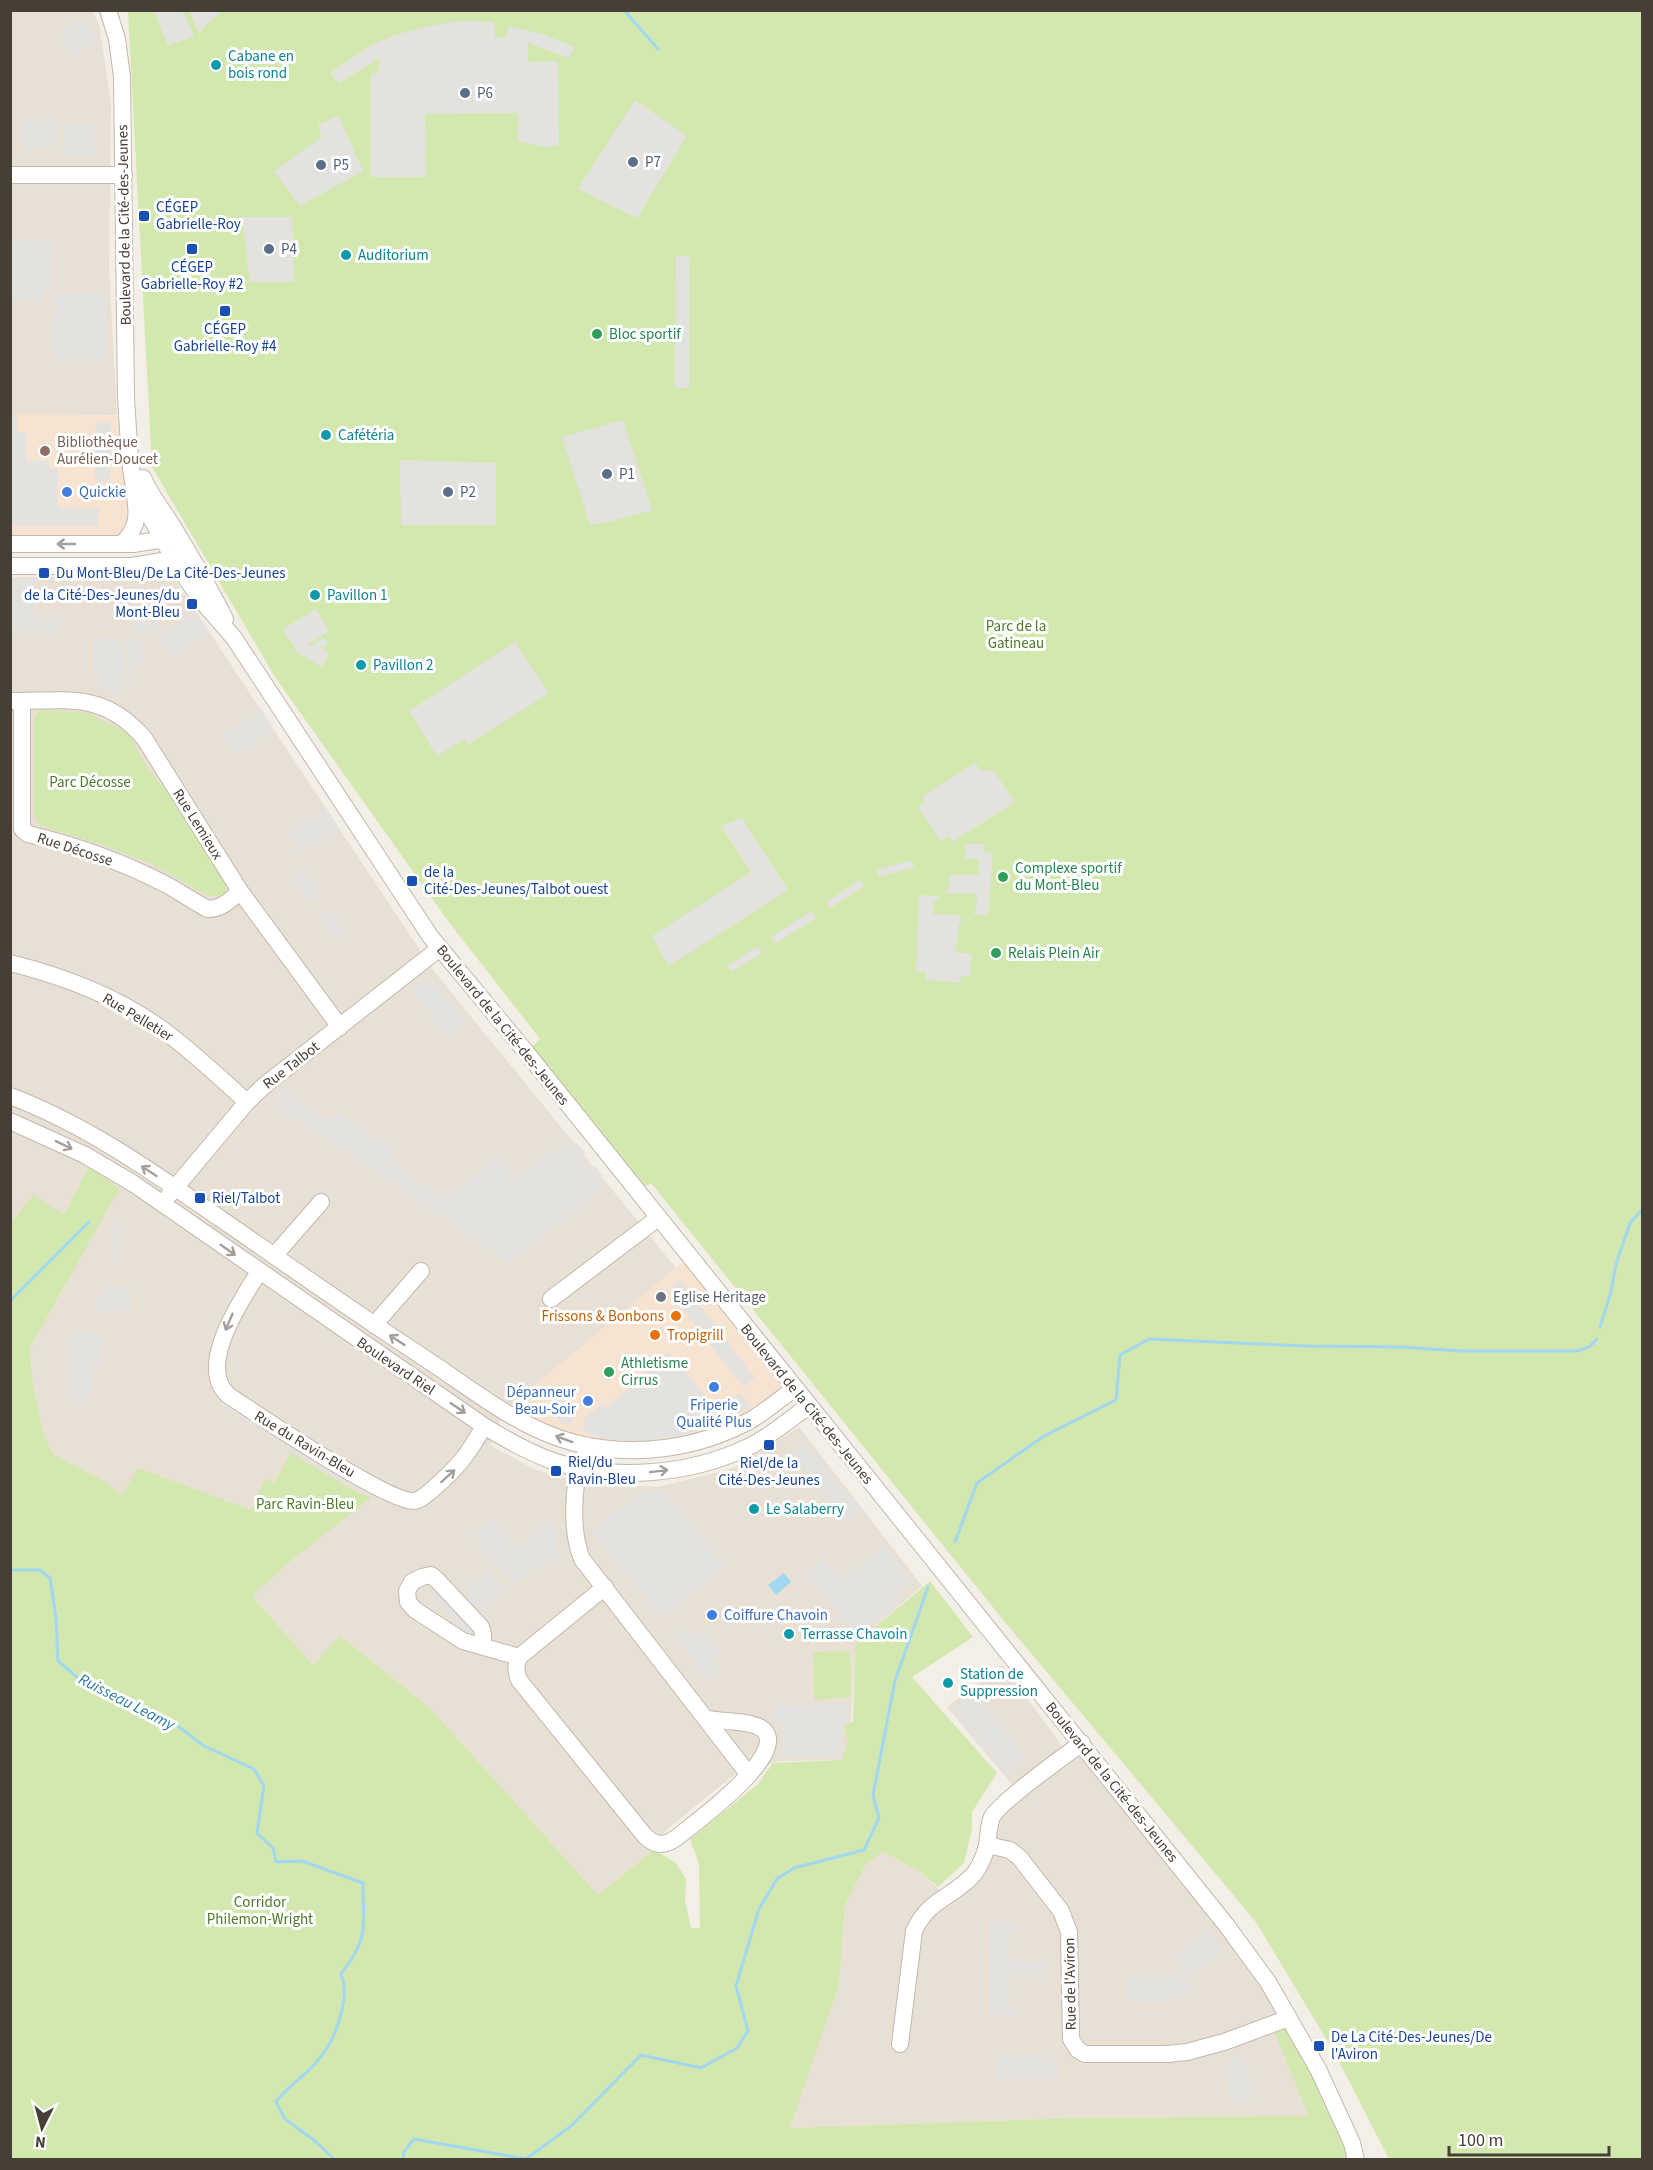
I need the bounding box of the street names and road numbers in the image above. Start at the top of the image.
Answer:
street label: Boulevard de la Cité-des-Jeunes [112,124,137,326]
street label: Rue Lemieux [167,785,228,864]
street label: Rue Décosse [34,827,115,872]
street label: Boulevard de la Cité-des-Jeunes [431,941,574,1110]
street label: Rue Pelletier [98,988,178,1047]
street label: Rue Talbot [259,1037,324,1094]
street label: Boulevard de la Cité-des-Jeunes [735,1320,878,1489]
street label: Boulevard Riel [352,1332,439,1401]
street label: Rue du Ravin-Bleu [250,1406,359,1483]
street label: Boulevard de la Cité-des-Jeunes [1040,1698,1183,1867]
street label: Rue de l'Aviron [1059,1937,1082,2031]

